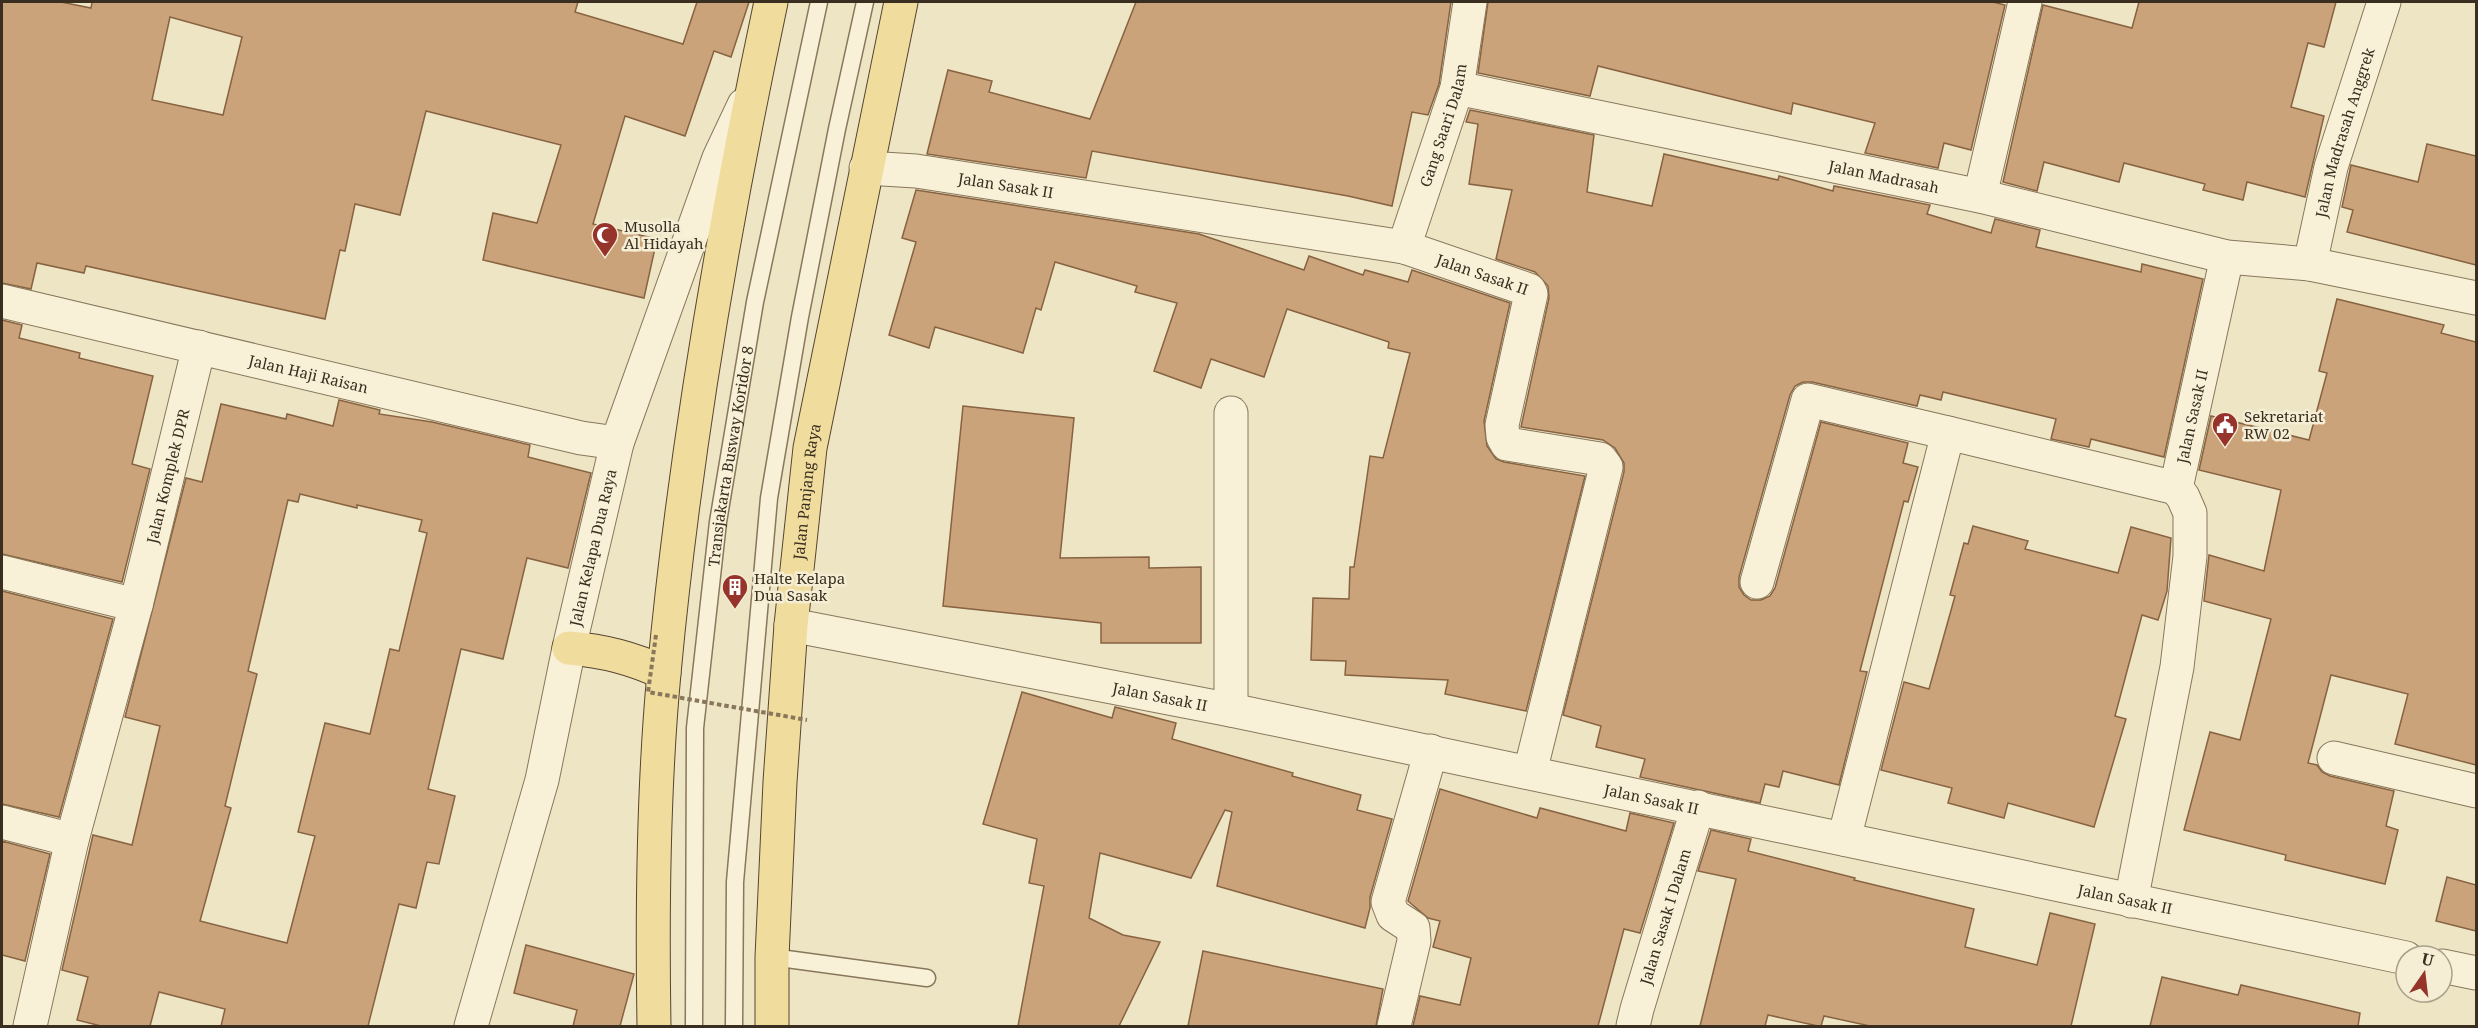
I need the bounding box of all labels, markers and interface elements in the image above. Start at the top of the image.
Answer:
street label: Jalan Madrasah Anggrek [2310,45,2379,220]
street label: Gang Saari Dalam [1415,62,1471,190]
street label: Jalan Madrasah [1826,155,1941,197]
street label: Jalan Sasak II [956,168,1055,202]
place label: Musolla Al Hidayah [624,216,704,253]
mosque icon: Musolla Al Hidayah [590,220,620,258]
street label: Jalan Sasak II [1433,249,1531,299]
street label: Transjakarta Busway Koridor 8 [703,344,757,568]
street label: Jalan Haji Raisan [246,350,371,397]
street label: Jalan Sasak II [2172,367,2212,466]
street label: Jalan Komplek DPR [141,406,194,546]
place label: Sekretariat RW 02 [2244,406,2323,443]
public building icon: Sekretariat RW 02 [2210,410,2240,448]
street label: Jalan Panjang Raya [788,421,825,562]
street label: Jalan Kelapa Dua Raya [564,467,621,629]
place label: Halte Kelapa Dua Sasak [754,568,845,605]
building icon: Halte Kelapa Dua Sasak [720,572,750,610]
street label: Jalan Sasak II [1110,677,1209,715]
street label: Jalan Sasak II [1602,779,1701,818]
street label: Jalan Sasak I Dalam [1635,846,1695,988]
street label: Jalan Sasak II [2075,879,2174,918]
north arrow [2394,944,2454,1004]
text: U [2419,947,2436,972]

